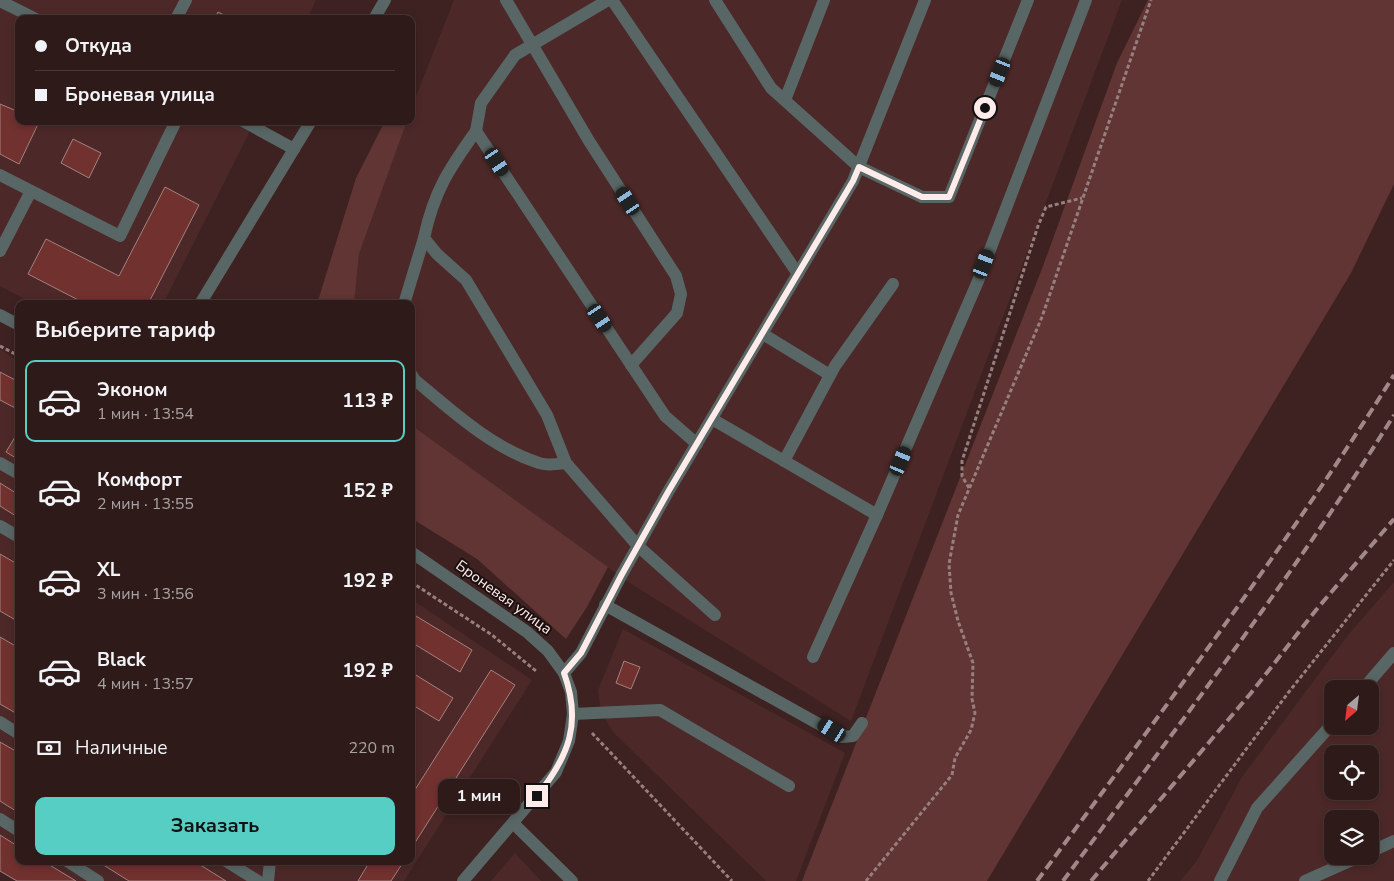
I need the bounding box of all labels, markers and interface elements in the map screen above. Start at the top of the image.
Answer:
text: Откуда [65,33,132,59]
car [987,55,1012,89]
text: Броневая улица [65,82,215,108]
route start [974,97,996,119]
car [482,145,511,179]
car [613,184,642,218]
car [971,247,996,281]
car [585,301,614,335]
text: Выберите тариф [35,315,216,345]
text: Эконом [97,377,168,403]
icon: car [37,379,82,424]
text: 113 ₽ [342,388,393,414]
text: 1 мин · 13:54 [97,403,194,425]
car [888,444,913,478]
text: Комфорт [97,467,182,493]
icon: car [37,469,82,514]
text: 152 ₽ [342,478,393,504]
text: 2 мин · 13:55 [97,493,194,515]
street label: Броневая улица [452,555,556,639]
text: XL [97,557,120,583]
icon: car [37,559,82,604]
text: 192 ₽ [342,568,393,594]
text: 3 мин · 13:56 [97,583,194,605]
text: Black [97,647,146,673]
icon: car [37,649,82,694]
text: 192 ₽ [342,658,393,684]
text: 4 мин · 13:57 [97,673,194,695]
north arrow [1324,680,1379,735]
map controls [1324,680,1379,865]
car [815,716,848,744]
icon: cash [35,734,63,762]
text: Наличные [75,735,168,761]
text: 220 m [348,737,395,759]
button: locate [1324,745,1379,800]
callout: 1 мин [437,778,520,814]
text: 1 мин [457,785,501,807]
route end [526,785,548,807]
button: Заказать [35,797,395,855]
button: layers [1324,810,1379,865]

